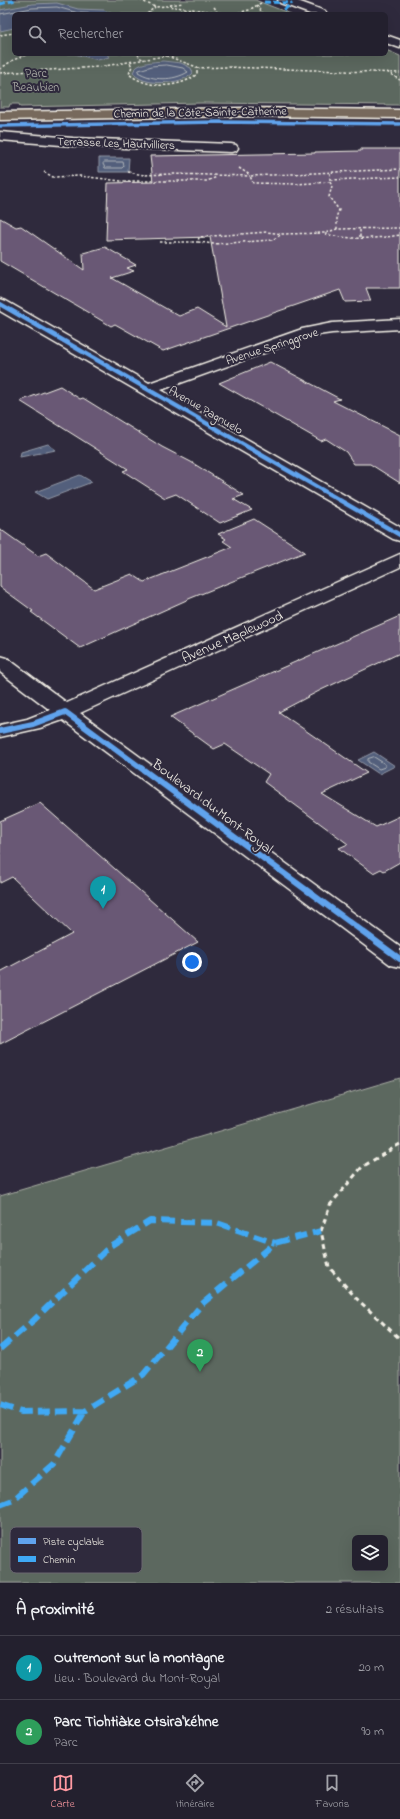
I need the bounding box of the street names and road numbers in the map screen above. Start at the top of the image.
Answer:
street label: Chemin de la Côte-Sainte-Catherine [113,102,287,124]
street label: Terrasse Les Hautvilliers [57,133,175,155]
street label: Avenue Springgrove [224,323,322,371]
street label: Avenue Pagnuelo [164,382,246,440]
street label: Avenue Maplewood [179,606,287,669]
street label: Boulevard du Mont-Royal [146,754,277,861]

